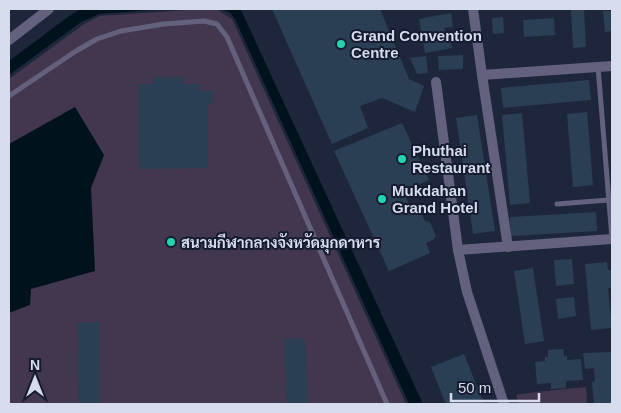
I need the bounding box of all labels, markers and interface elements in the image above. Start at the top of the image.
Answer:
place label: Grand Convention Centre [351,27,482,61]
marker: Grand Convention Centre [335,38,347,50]
place label: Phuthai Restaurant [412,142,490,176]
marker: Phuthai Restaurant [396,153,408,165]
place label: Mukdahan Grand Hotel [392,182,478,216]
marker: Mukdahan Grand Hotel [376,193,388,205]
place label: สนามกีฬากลางจังหวัดมุกดาหาร [181,233,381,254]
marker: สนามกีฬากลางจังหวัดมุกดาหาร [165,236,177,248]
north arrow [10,353,60,403]
text: N [30,357,40,373]
scale bar [451,370,538,402]
text: 50 m [458,379,491,396]

